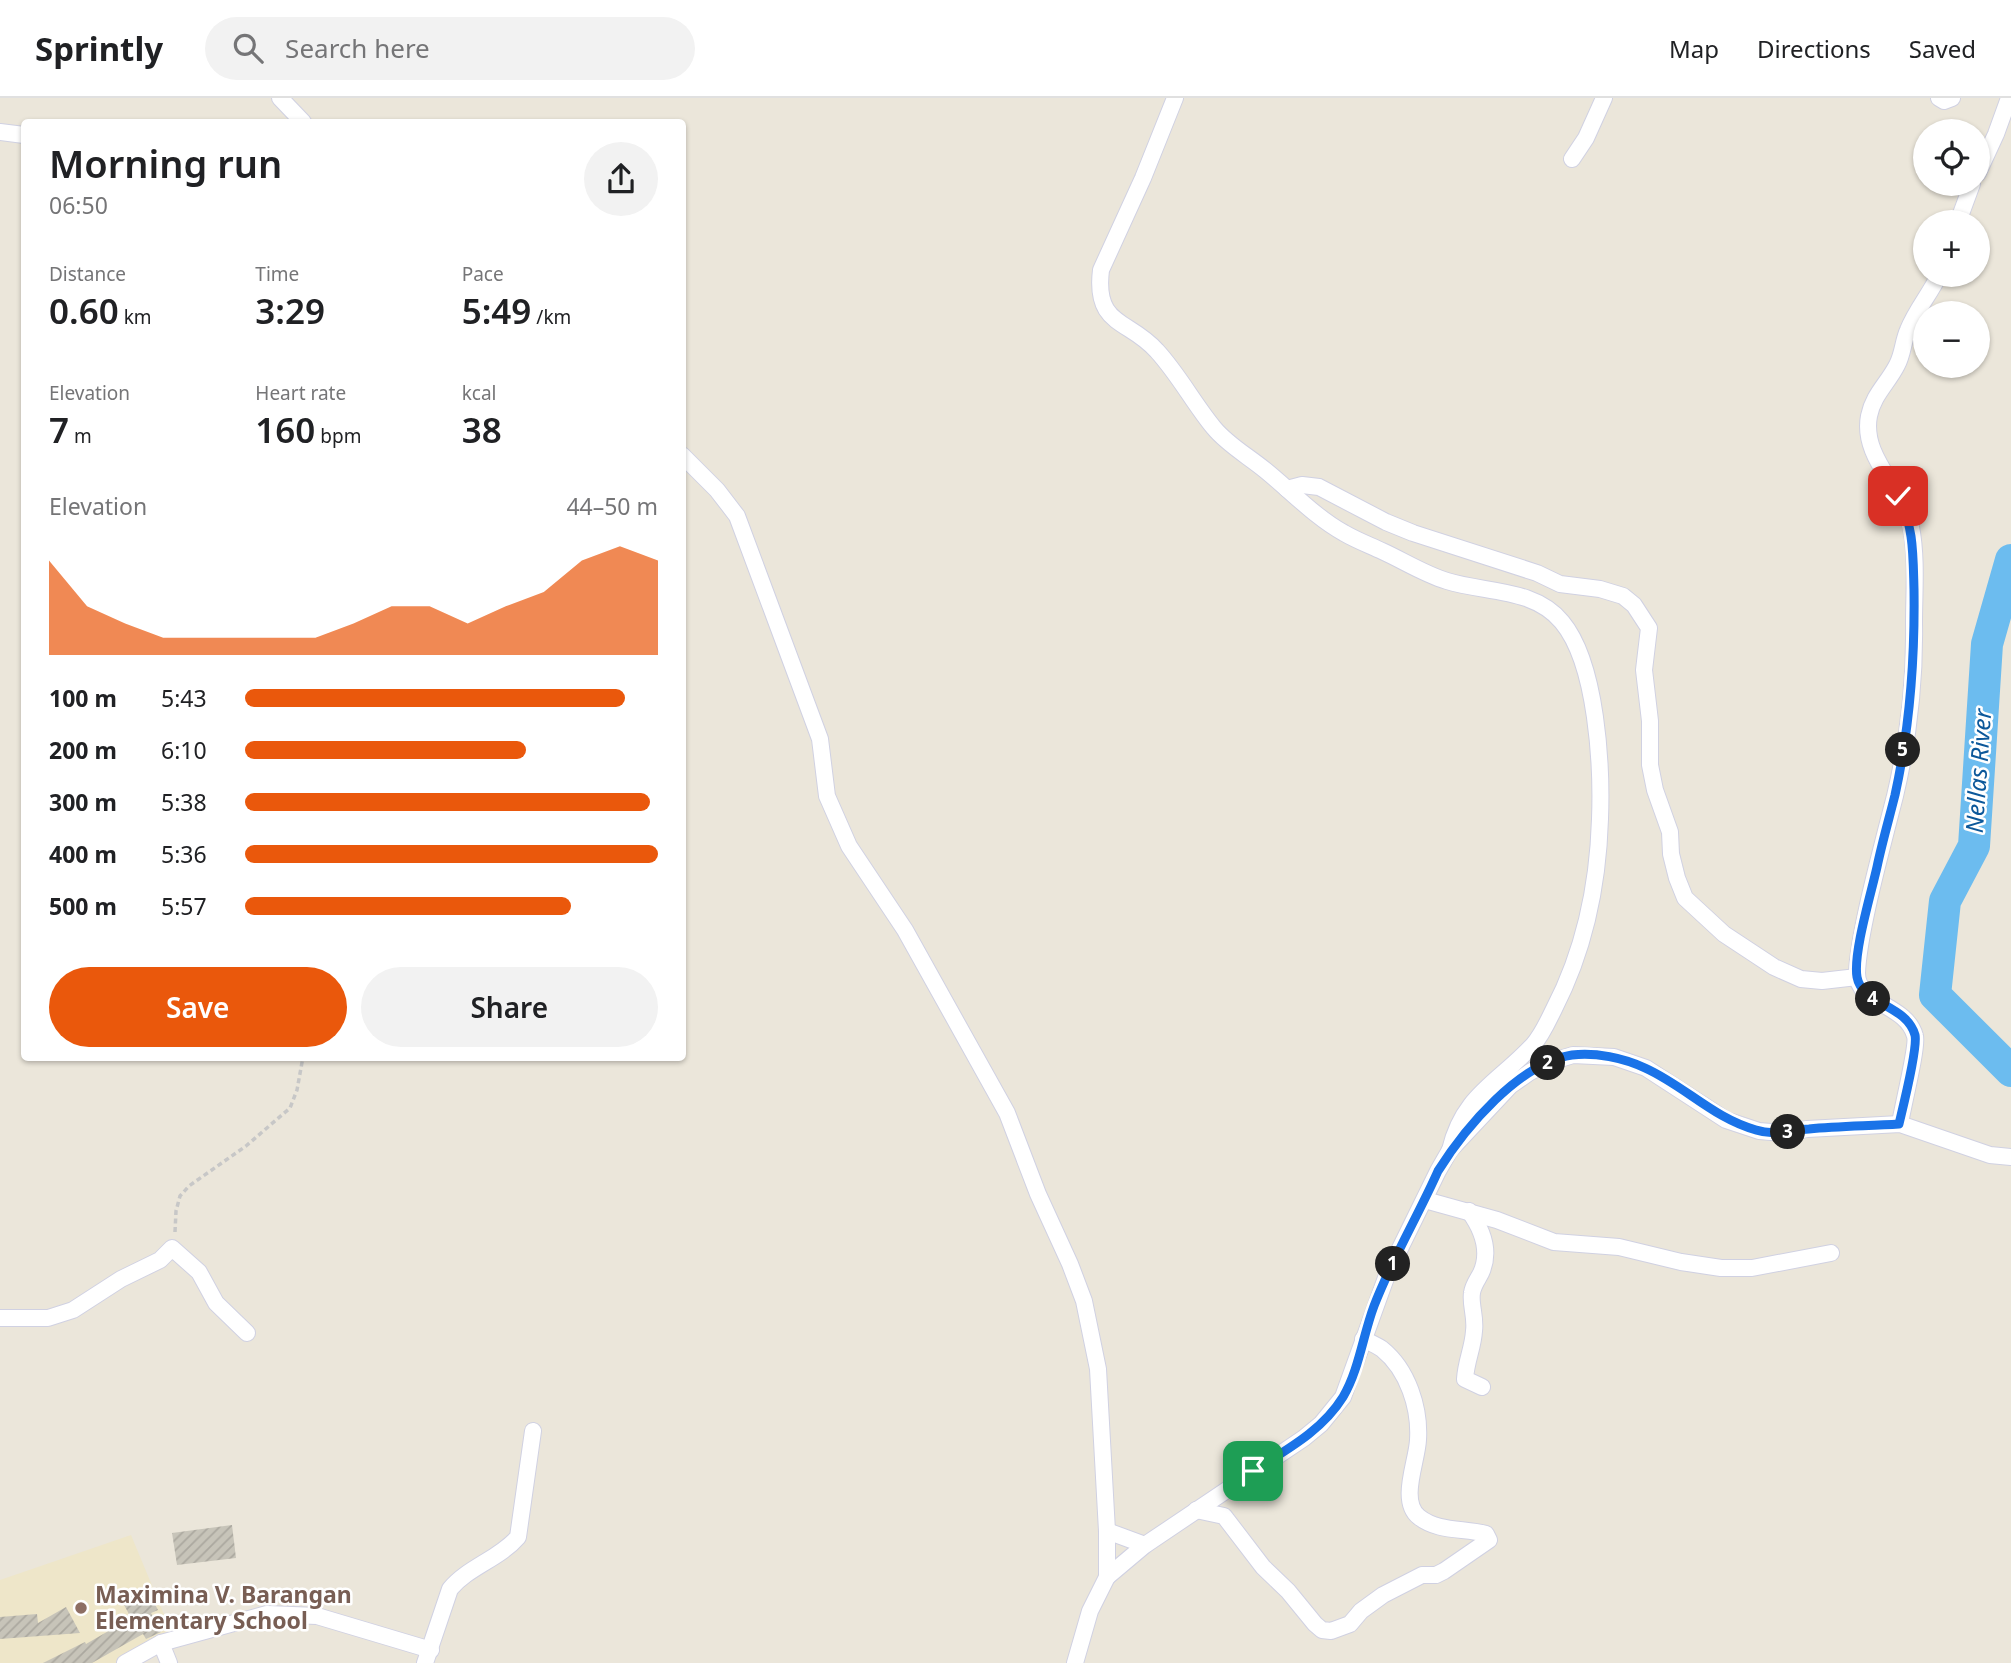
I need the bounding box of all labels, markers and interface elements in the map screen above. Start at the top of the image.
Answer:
search box [205,17,695,80]
text: Sprintly [35,26,163,71]
icon: search [229,29,267,67]
text: Search here [285,30,430,66]
text: Map [1669,32,1719,65]
text: Directions [1757,32,1871,65]
text: Saved [1909,32,1976,65]
map controls [1913,119,1990,378]
button: locate [1913,119,1990,196]
text: Morning run [49,137,282,189]
button: share [584,142,658,216]
text: 06:50 [49,189,108,221]
button: + [1913,210,1990,287]
text: Distance [49,261,126,287]
text: Time [255,261,299,287]
text: Pace [462,261,504,287]
text: 0.60 [49,287,119,334]
text: 3:29 [255,287,325,334]
text: 5:49 [462,287,531,334]
button: − [1913,301,1990,378]
text: km [119,304,152,330]
text: /km [531,304,571,330]
text: Elevation [49,380,130,406]
text: Heart rate [255,380,346,406]
text: kcal [462,380,496,406]
text: 7 [49,406,69,453]
text: 160 [255,406,315,453]
text: 38 [462,406,502,453]
text: m [69,423,92,449]
text: bpm [315,423,361,449]
pin [1868,466,1928,526]
icon: check [1879,477,1917,515]
text: Elevation [49,490,147,522]
text: 44–50 m [566,490,658,522]
text: 100 m [49,682,117,714]
text: 5:43 [161,682,207,714]
water label: Nellas River [1957,706,1998,834]
pin: 5 [1885,732,1920,768]
text: 200 m [49,734,117,766]
text: 6:10 [161,734,207,766]
text: 5 [1897,736,1908,762]
text: 300 m [49,786,117,818]
text: 5:38 [161,786,207,818]
text: 400 m [49,838,117,870]
text: 5:36 [161,838,207,870]
text: 500 m [49,890,117,922]
text: 5:57 [161,890,207,922]
button: Save [49,967,347,1047]
button: Share [361,967,658,1047]
pin: 4 [1856,982,1890,1016]
text: 4 [1867,985,1878,1011]
pin: 2 [1530,1046,1566,1080]
text: 2 [1542,1049,1553,1075]
pin: 3 [1770,1114,1806,1150]
text: 3 [1782,1118,1793,1144]
pin: 1 [1376,1246,1410,1282]
text: 1 [1387,1250,1398,1276]
pin [1223,1441,1283,1501]
icon: arrive [1234,1452,1272,1490]
place label: Maximina V. Barangan Elementary School [95,1578,352,1636]
marker: Maximina V. Barangan Elementary School [73,1600,89,1616]

